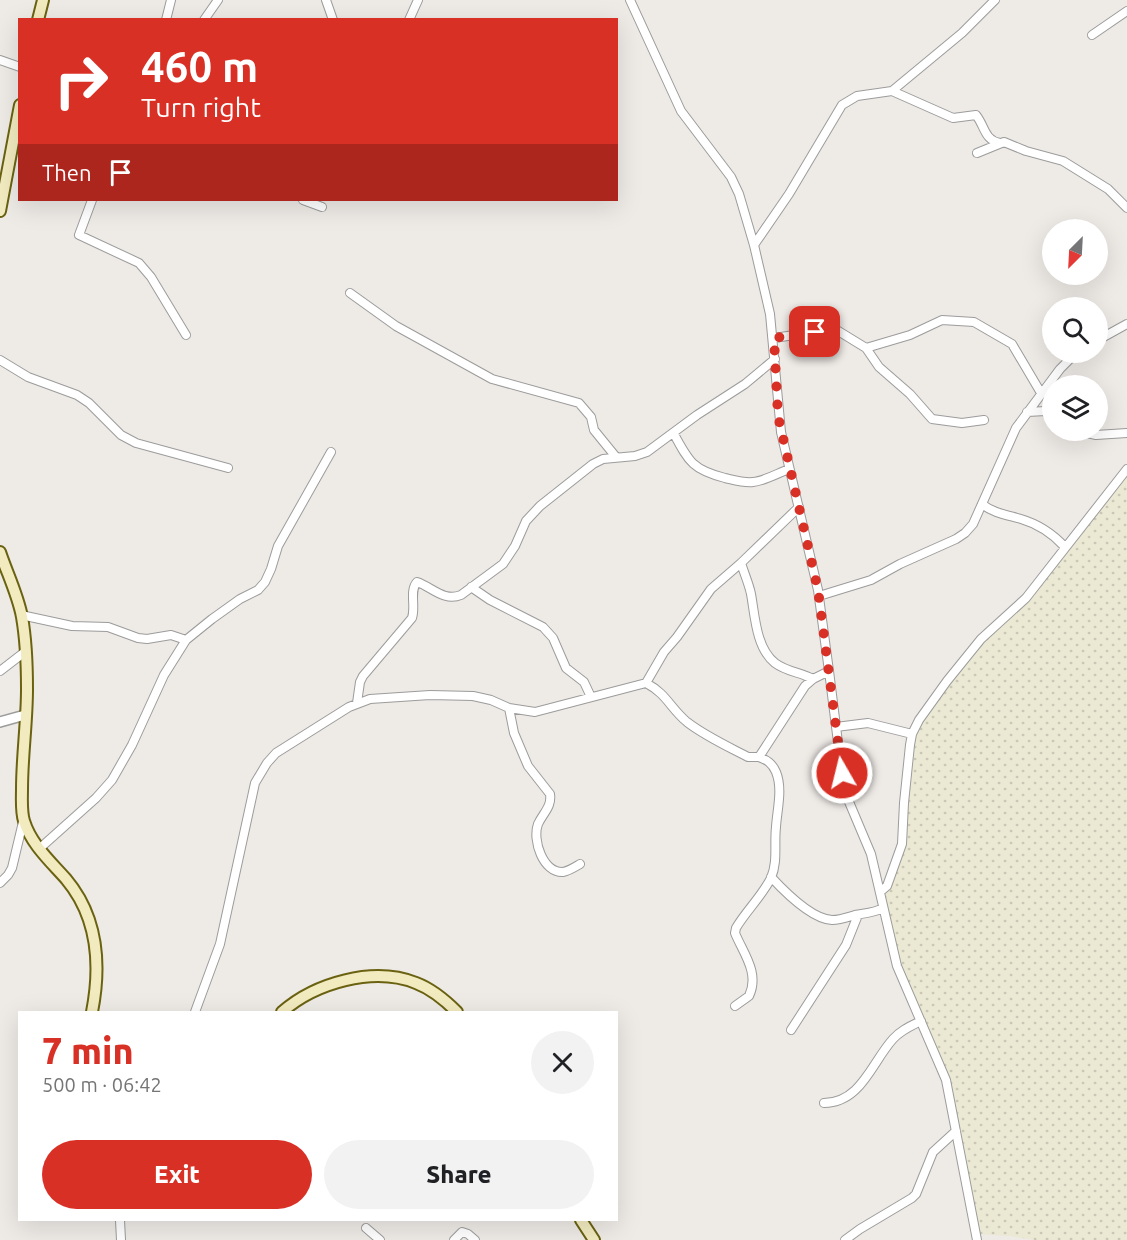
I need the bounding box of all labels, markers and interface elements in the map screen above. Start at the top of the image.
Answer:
icon: right [42,42,120,120]
text: 460 m [141,43,258,90]
text: Turn right [141,92,261,122]
icon: arrive [104,156,137,189]
text: Then [42,160,92,185]
north arrow [1042,219,1108,285]
map controls [1042,219,1108,441]
button: search [1042,297,1108,363]
pin [789,306,840,357]
icon: arrive [798,315,831,348]
button: layers [1042,375,1108,441]
position arrow [810,741,874,805]
text: 7 min [42,1030,134,1071]
button: close [531,1031,594,1094]
text: 500 m · 06:42 [42,1073,162,1096]
button: Exit [42,1140,312,1209]
button: Share [324,1140,594,1209]

